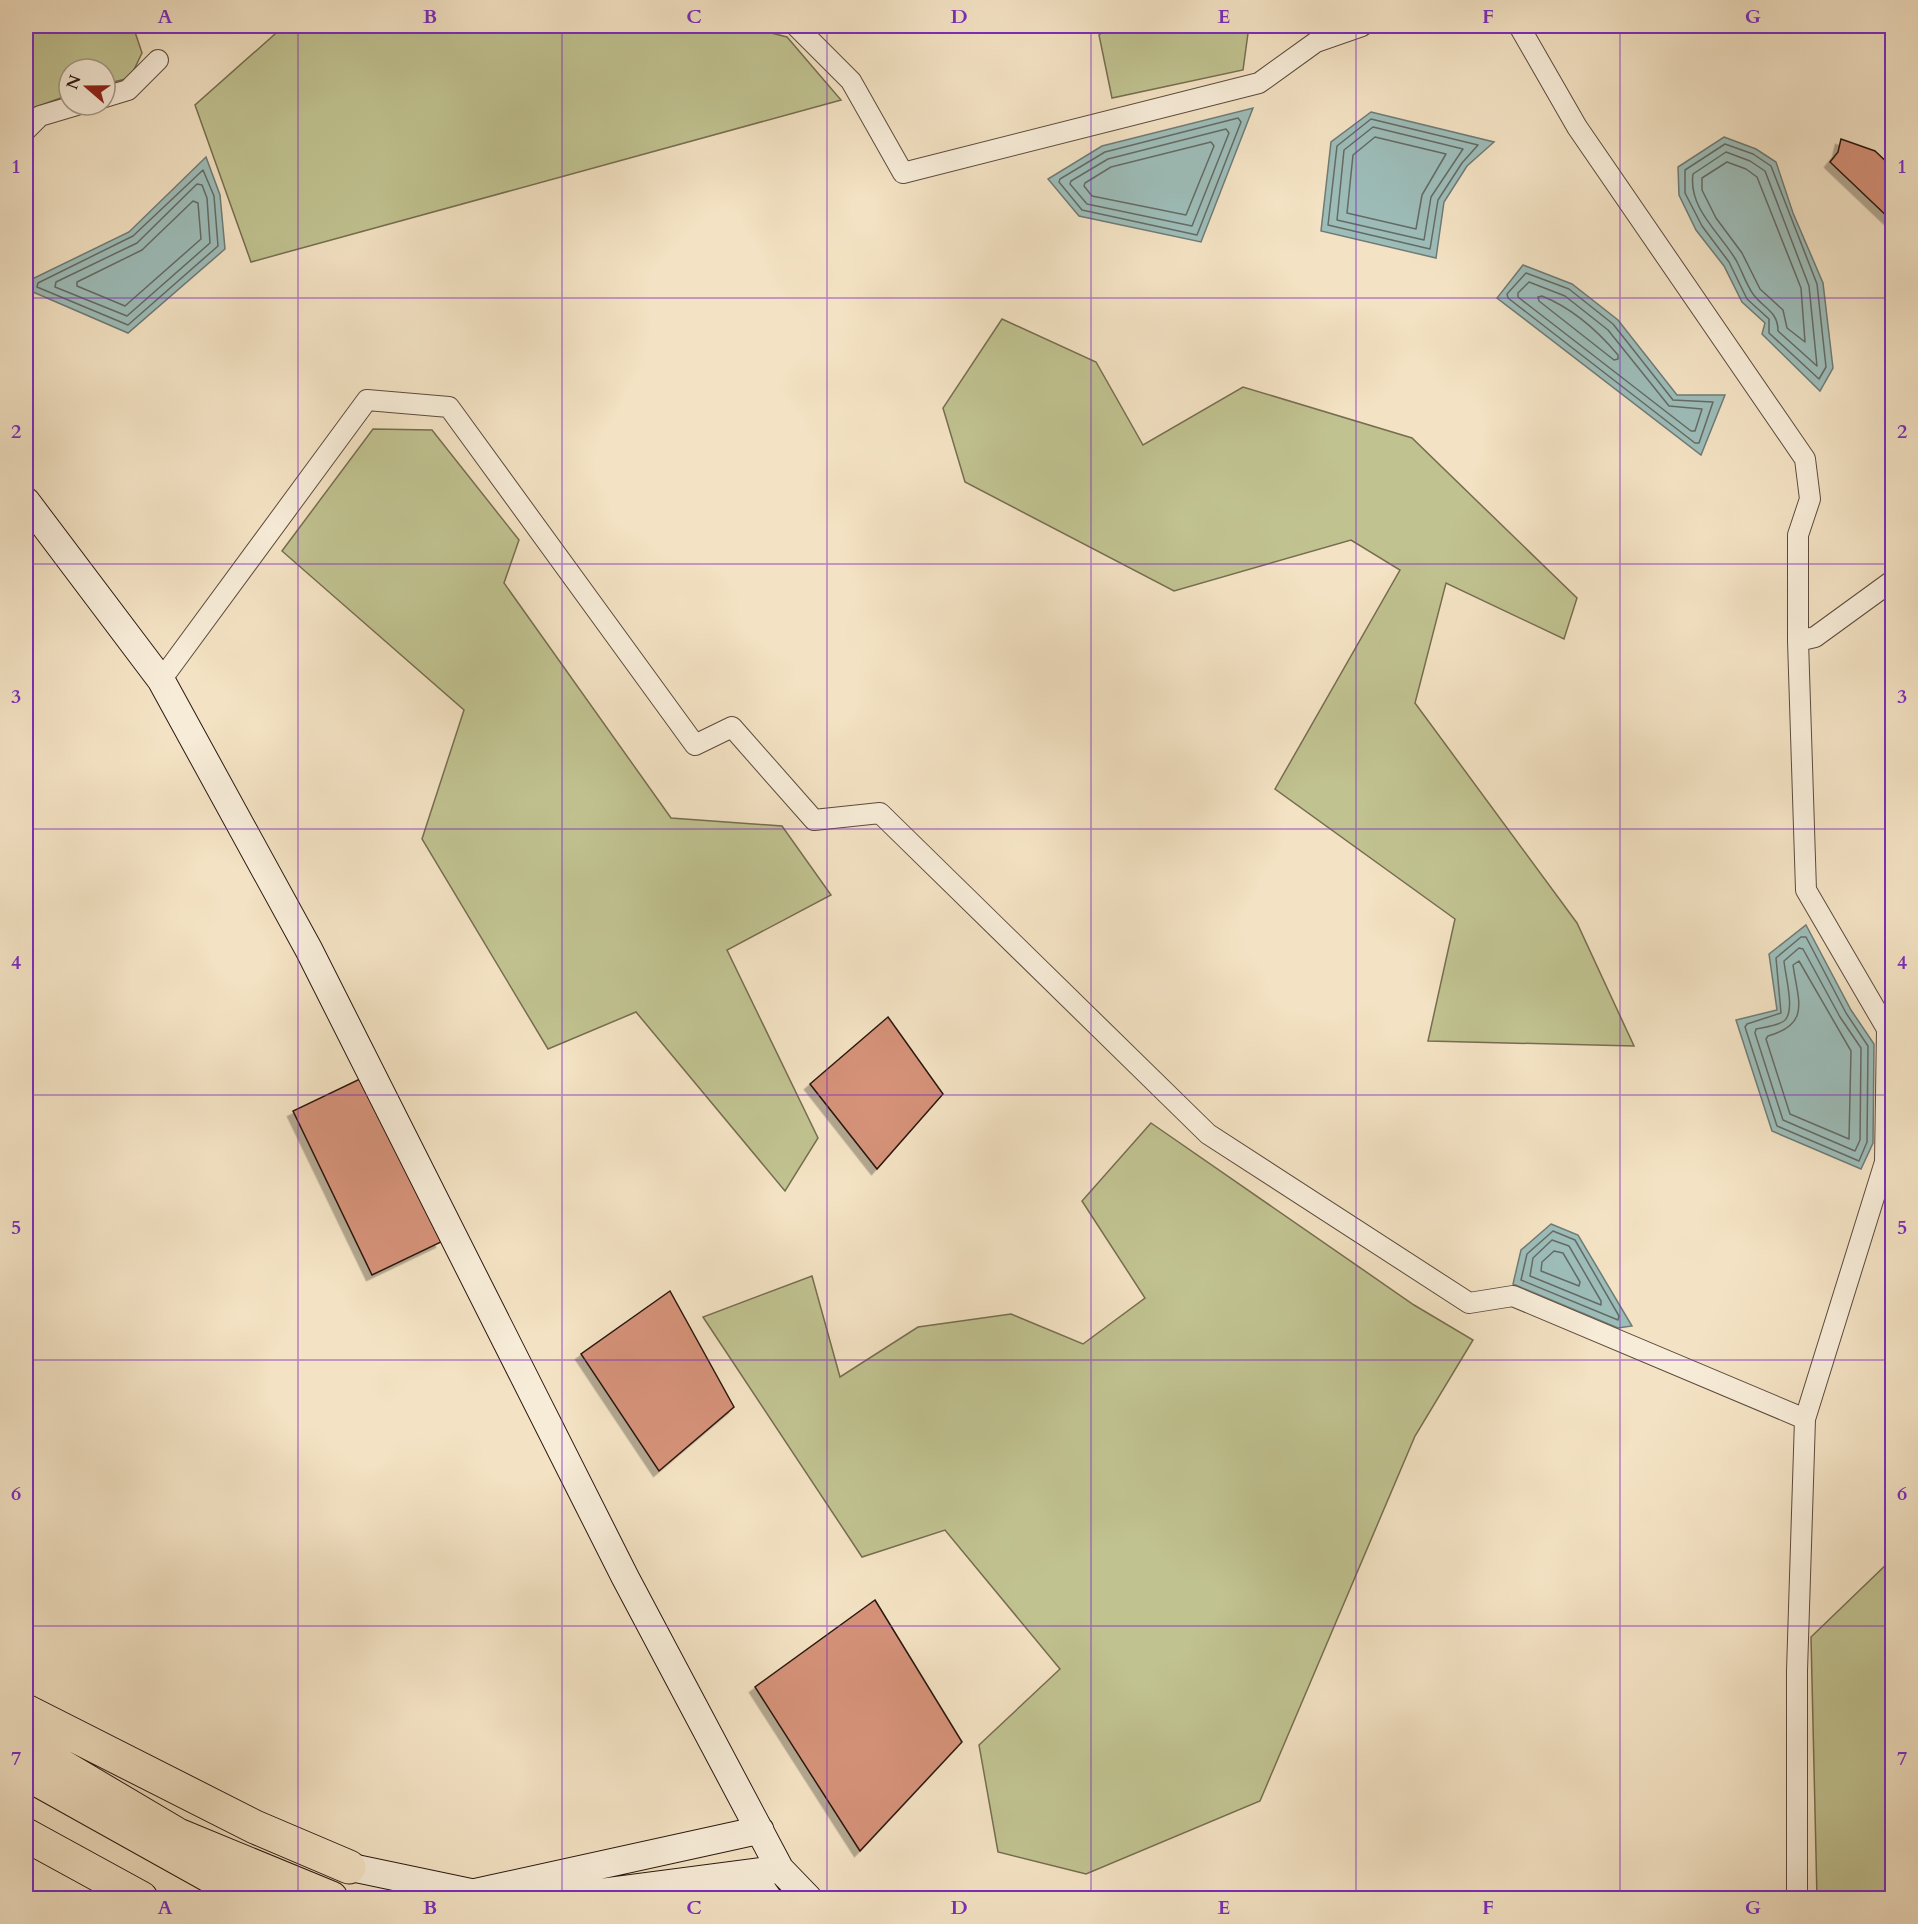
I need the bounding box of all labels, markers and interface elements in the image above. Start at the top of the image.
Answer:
text: A [157,3,173,30]
text: B [423,3,437,30]
text: C [686,3,702,30]
text: D [950,3,968,30]
text: E [1218,3,1230,30]
text: F [1482,3,1494,30]
text: G [1745,3,1761,30]
north arrow [57,57,117,117]
text: N [61,72,87,93]
text: 1 [11,153,21,180]
text: 1 [1897,153,1907,180]
text: 2 [11,418,21,445]
text: 2 [1897,418,1907,445]
text: 3 [11,683,21,710]
text: 3 [1897,683,1907,710]
text: 4 [11,949,21,976]
text: 4 [1897,949,1907,976]
text: 5 [11,1214,21,1241]
text: 5 [1897,1214,1907,1241]
text: 6 [11,1480,21,1507]
text: 6 [1897,1480,1907,1507]
text: 7 [11,1745,21,1772]
text: 7 [1897,1745,1907,1772]
text: A [157,1894,173,1921]
text: B [423,1894,437,1921]
text: C [686,1894,702,1921]
text: D [950,1894,968,1921]
text: E [1218,1894,1230,1921]
text: F [1482,1894,1494,1921]
text: G [1745,1894,1761,1921]

